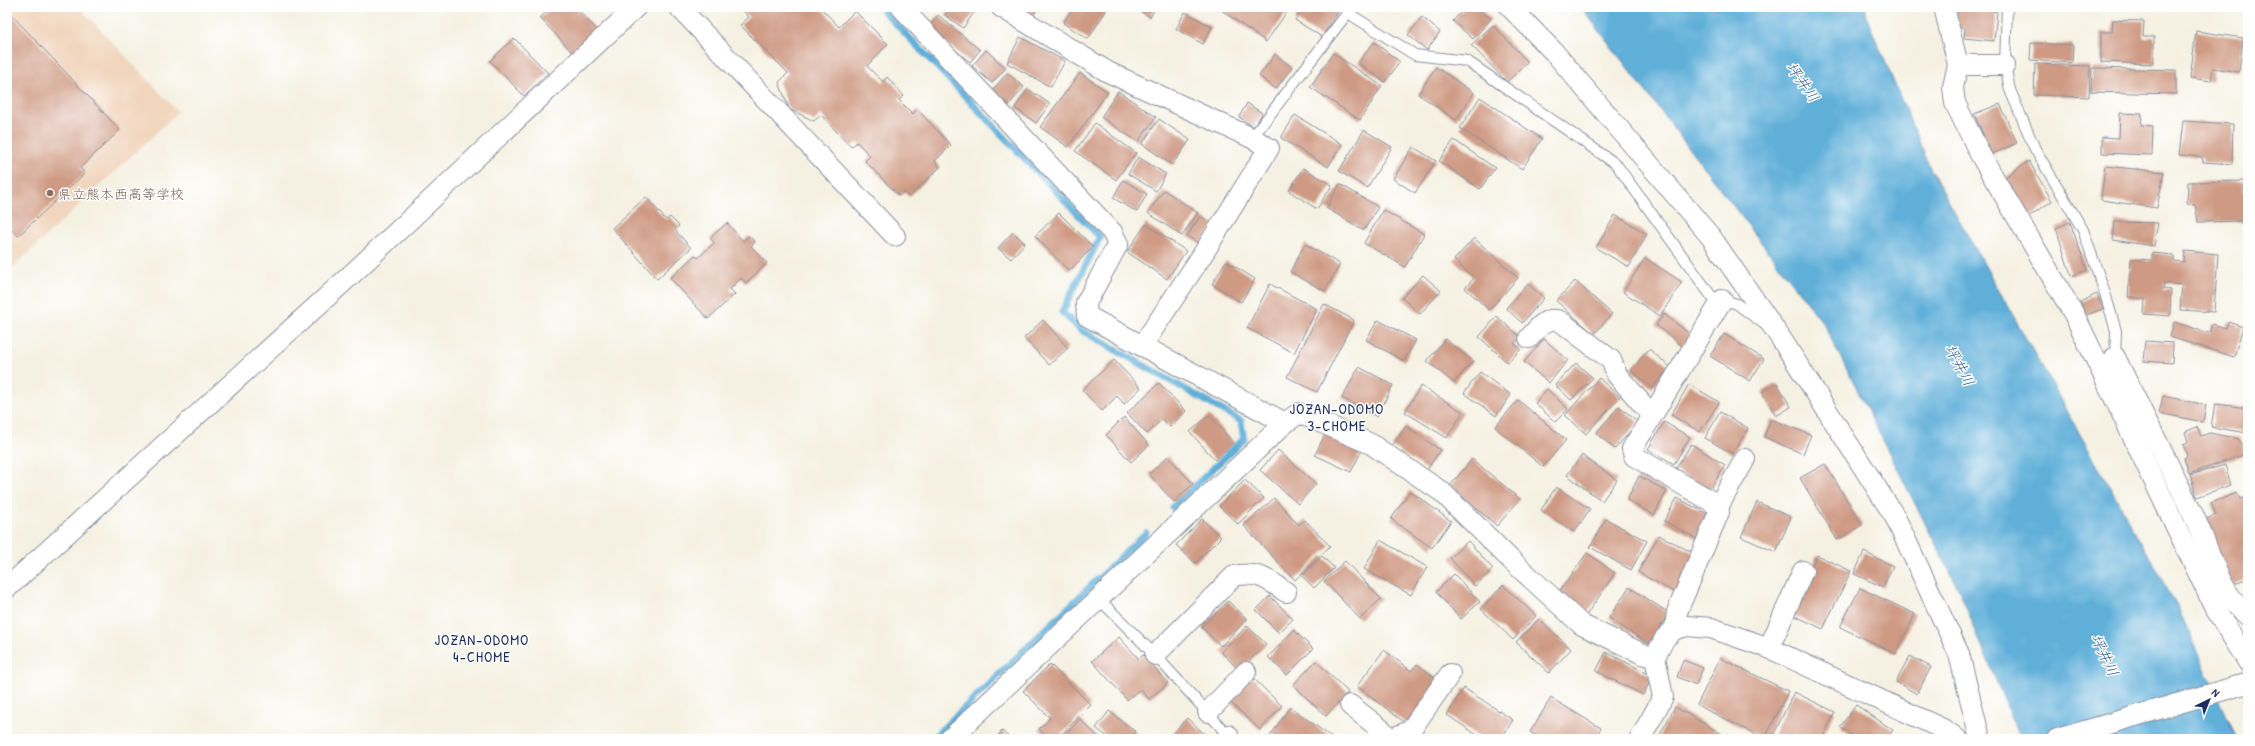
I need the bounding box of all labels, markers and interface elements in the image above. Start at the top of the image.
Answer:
water label: 坪井川 [1781,58,1825,106]
place label: 県立熊本西高等学校 [58,184,184,203]
marker: 県立熊本西高等学校 [45,188,55,198]
water label: 坪井川 [1940,340,1980,390]
district label: JOZAN-ODOMO 3-CHOME [1290,398,1384,436]
district label: JOZAN-ODOMO 4-CHOME [435,629,529,667]
water label: 坪井川 [2086,630,2124,680]
north arrow [2189,680,2229,720]
text: N [2209,686,2223,700]

